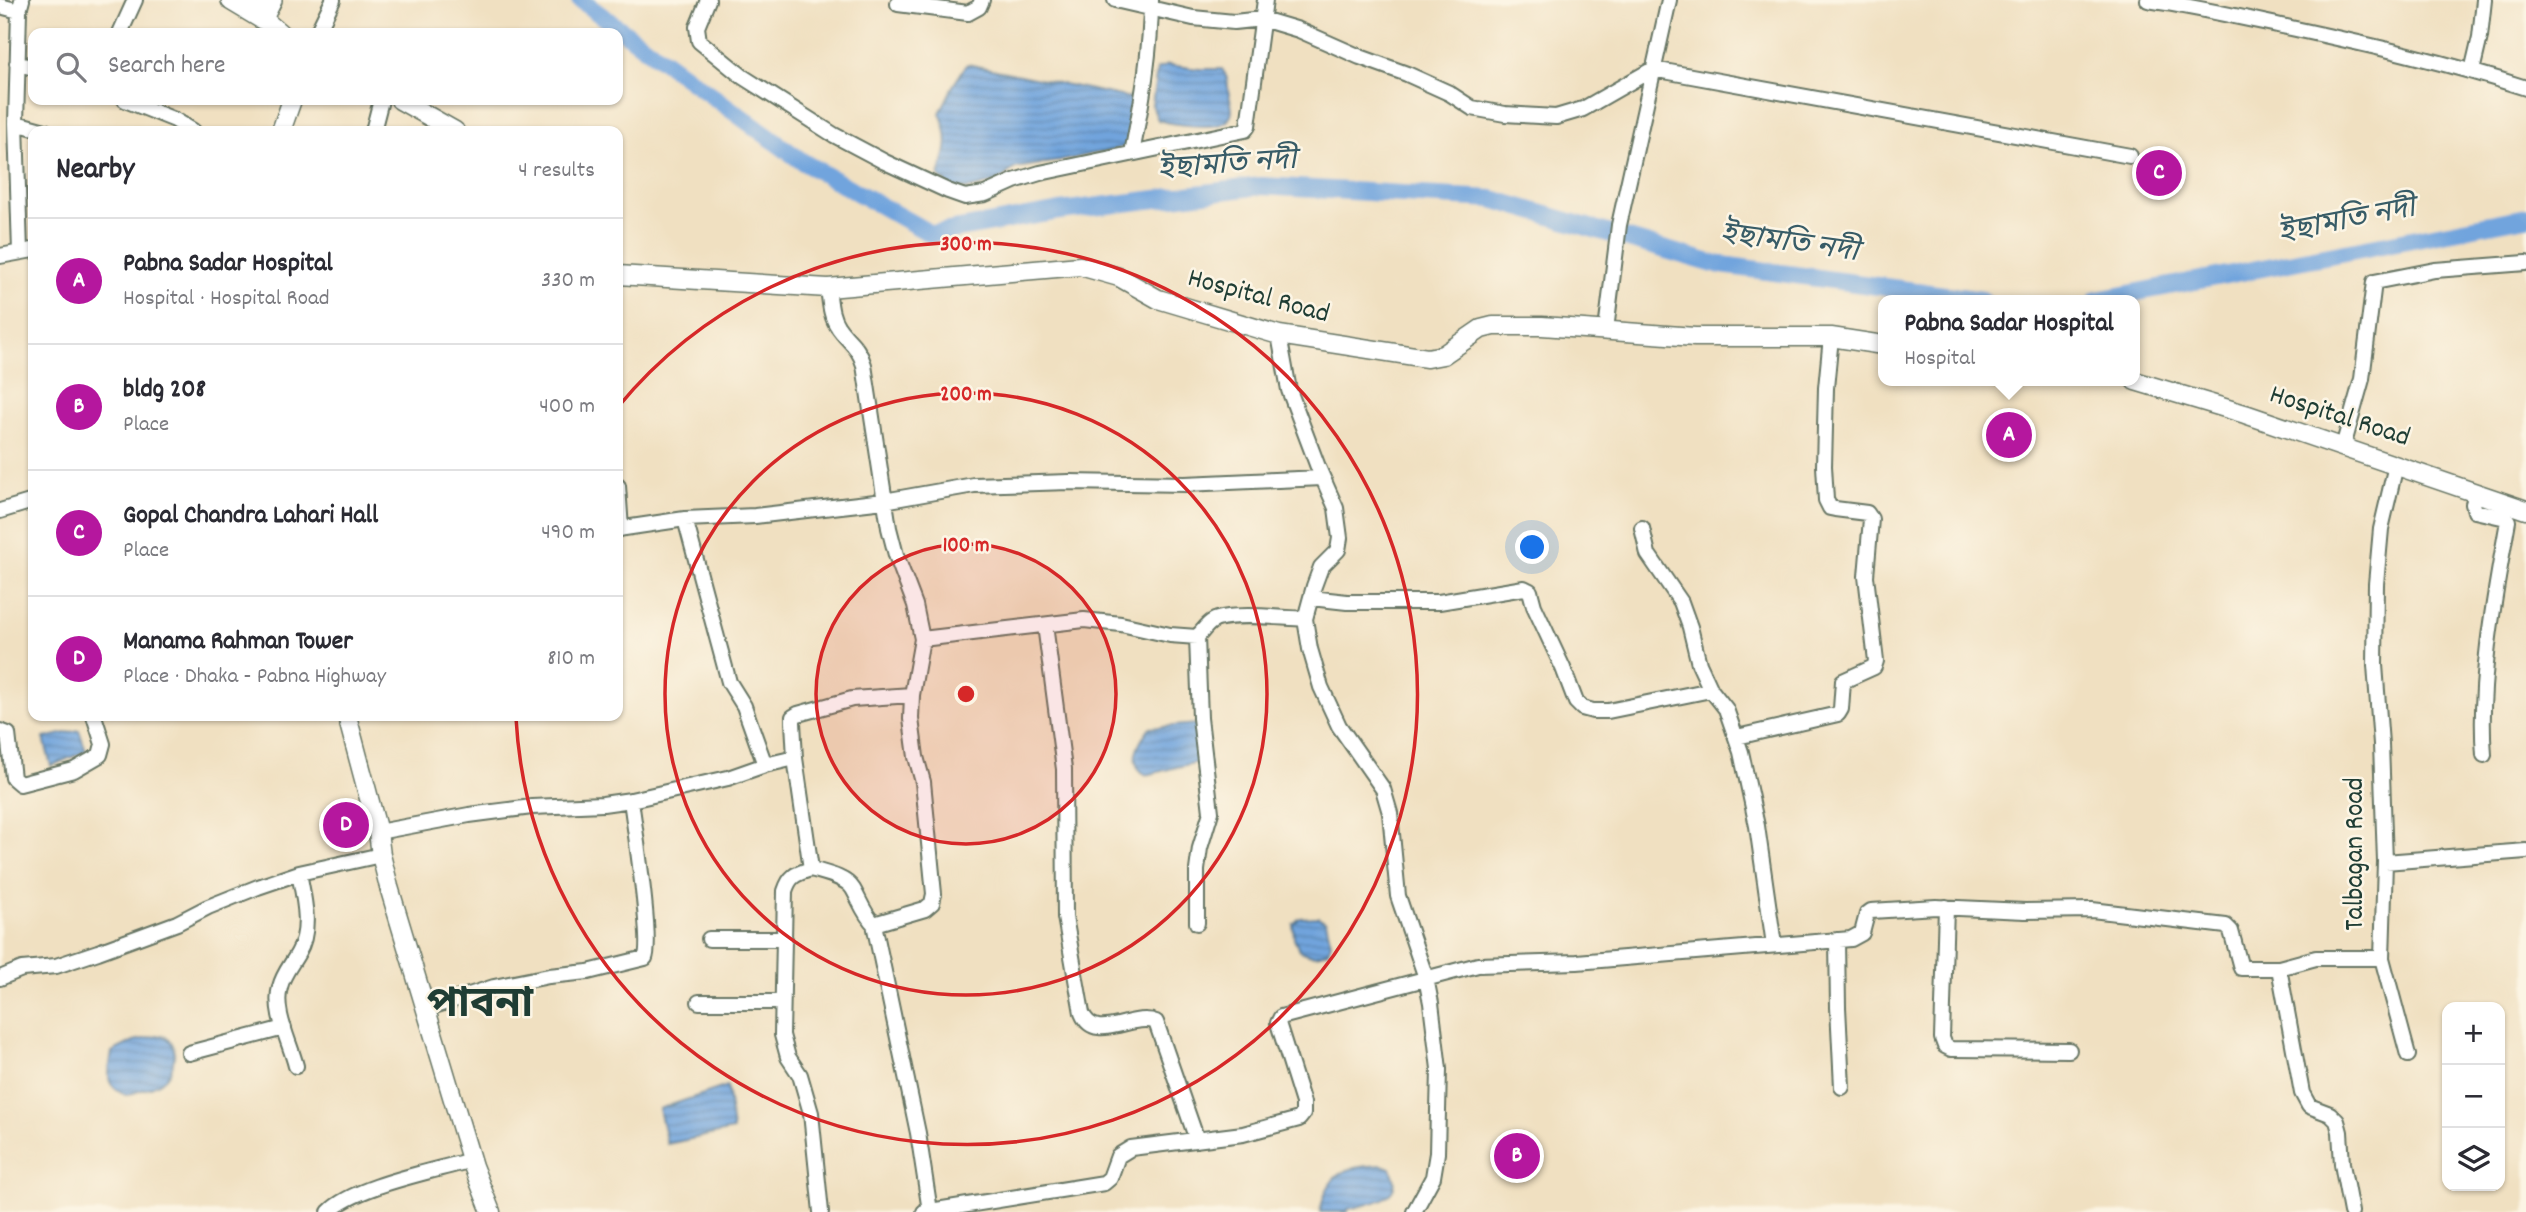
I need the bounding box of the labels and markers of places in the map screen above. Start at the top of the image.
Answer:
pin: C [2136,147,2182,199]
pin: A [1986,409,2032,461]
centre of rings [954,682,978,706]
pin: D [323,799,369,851]
pin: B [1494,1130,1540,1182]

